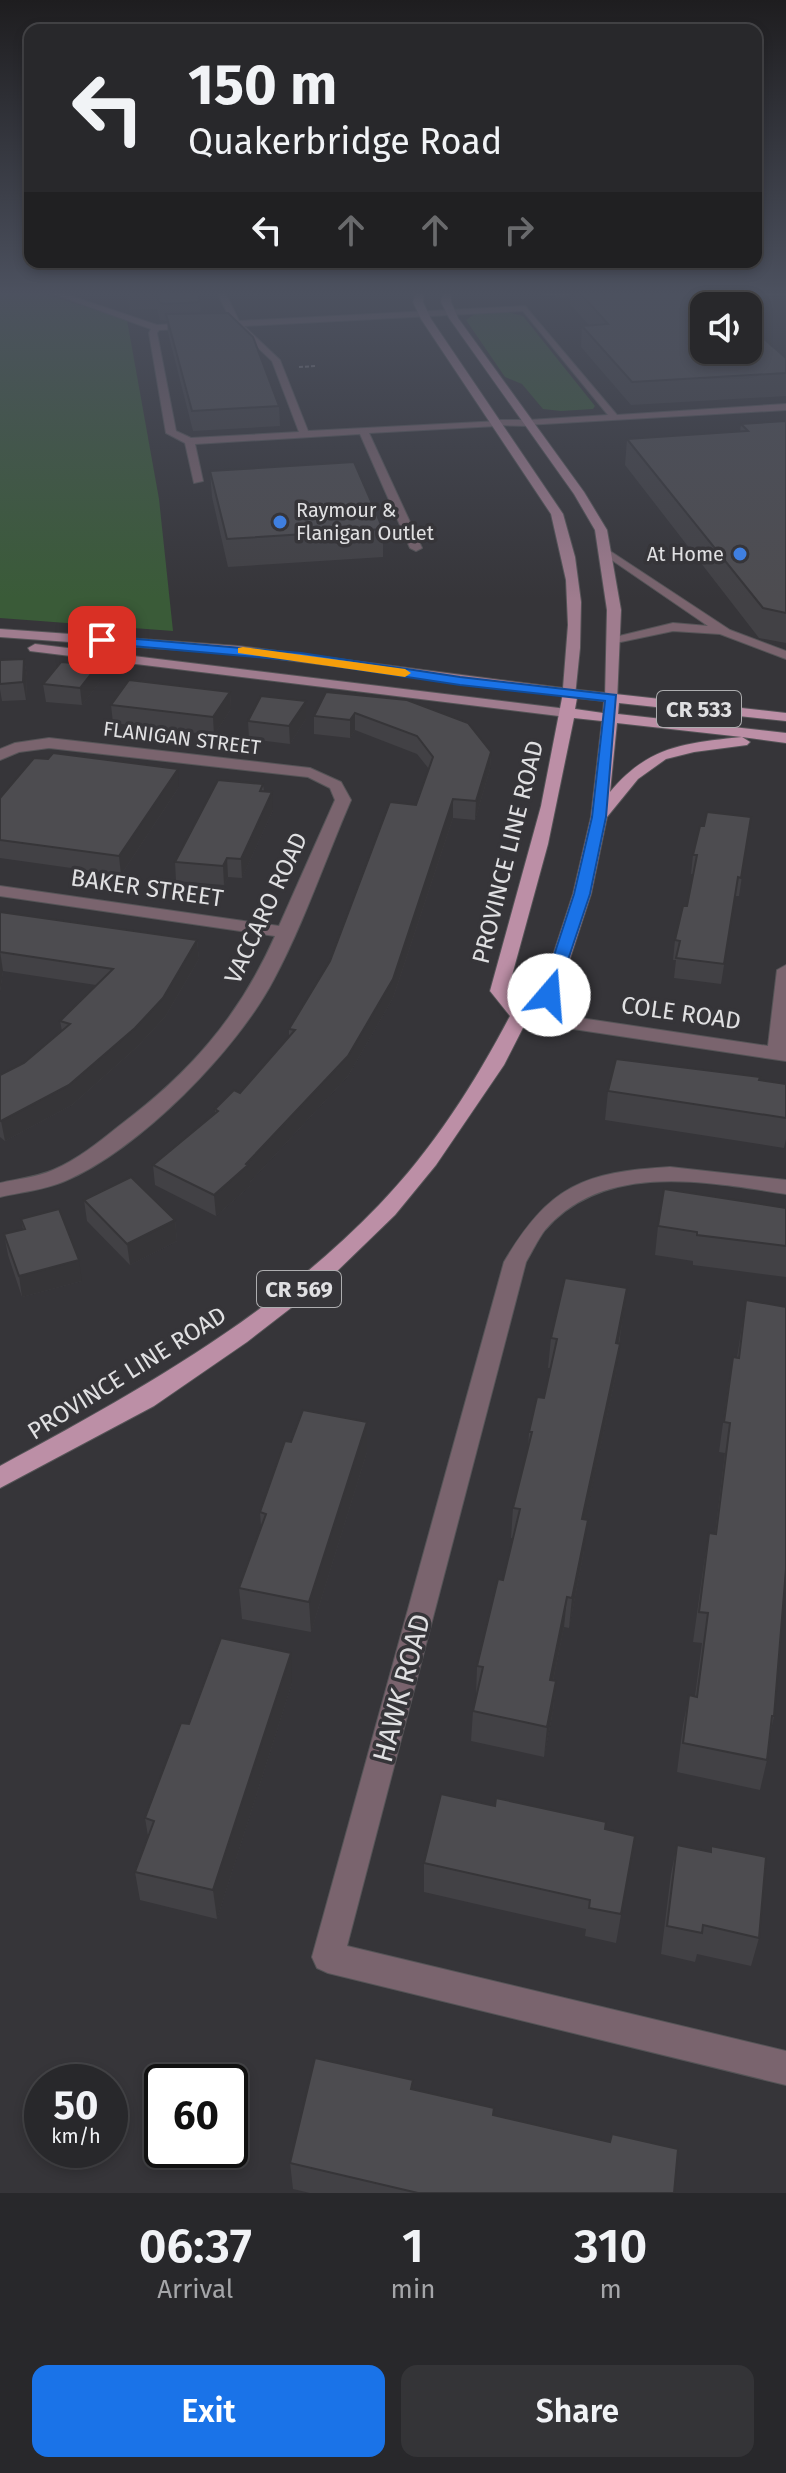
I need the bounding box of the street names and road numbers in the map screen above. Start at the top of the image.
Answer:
road number: CR 533 [657,691,741,727]
street label: FLANIGAN STREET [102,716,263,760]
street label: PROVINCE LINE ROAD [467,738,549,966]
street label: VACCARO ROAD [219,828,313,988]
street label: BAKER STREET [69,863,226,913]
street label: COLE ROAD [619,991,743,1035]
road number: CR 569 [257,1271,341,1307]
street label: PROVINCE LINE ROAD [23,1301,231,1445]
street label: HAWK ROAD [366,1610,437,1766]

